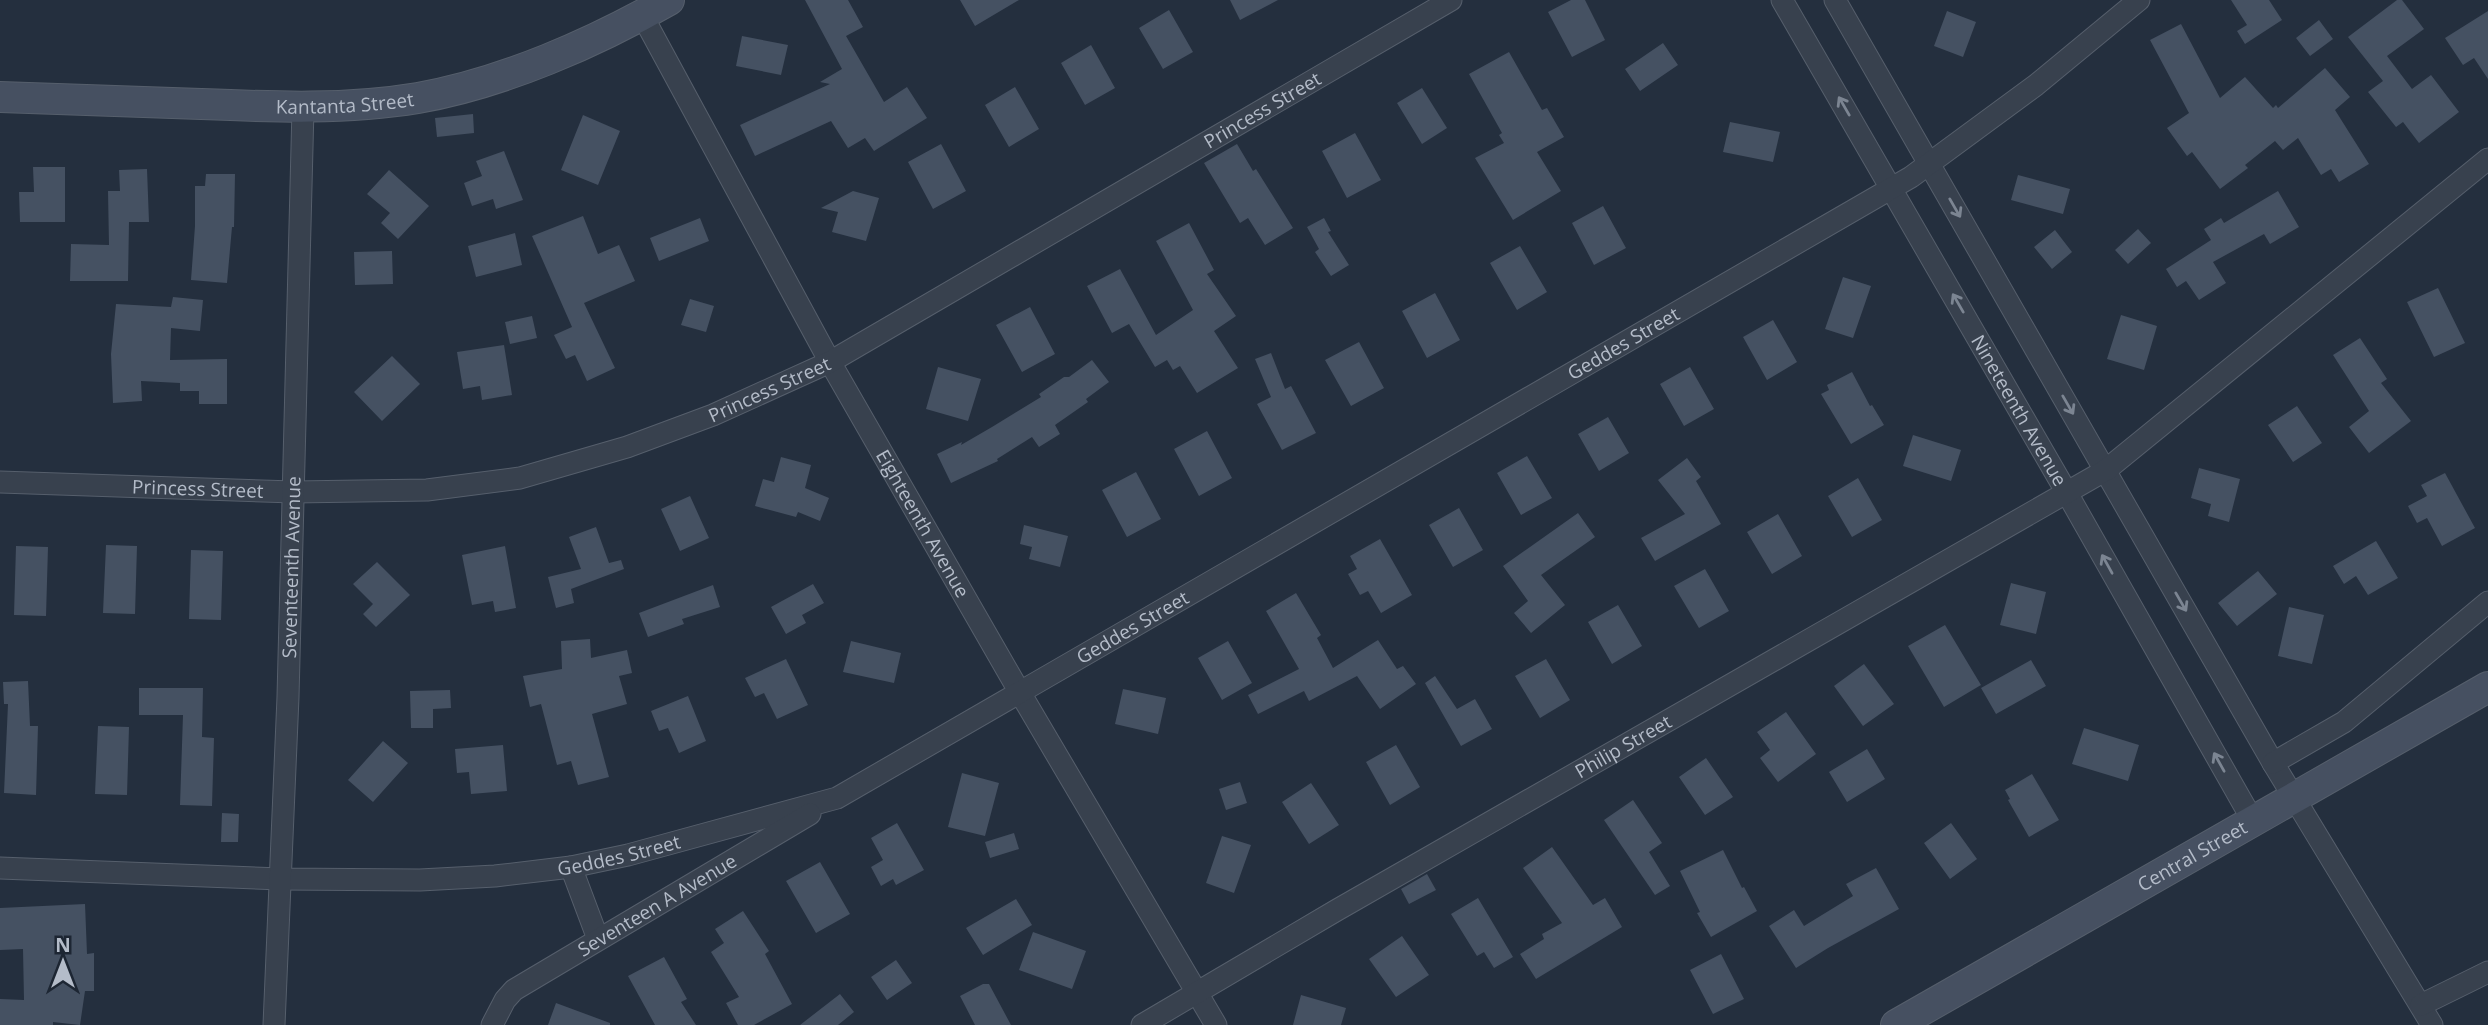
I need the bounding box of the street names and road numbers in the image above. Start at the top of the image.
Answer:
street label: Princess Street [1199,65,1326,154]
street label: Kantanta Street [276,86,416,120]
street label: Geddes Street [1562,301,1684,386]
street label: Nineteenth Avenue [1965,330,2073,491]
street label: Princess Street [704,350,835,428]
street label: Eighteenth Avenue [870,445,976,602]
street label: Princess Street [132,474,264,504]
street label: Seventeenth Avenue [276,476,307,659]
street label: Geddes Street [1072,584,1193,670]
street label: Philip Street [1570,708,1676,784]
street label: Central Street [2133,814,2252,898]
street label: Geddes Street [556,828,683,882]
street label: Seventeen A Avenue [573,848,741,962]

